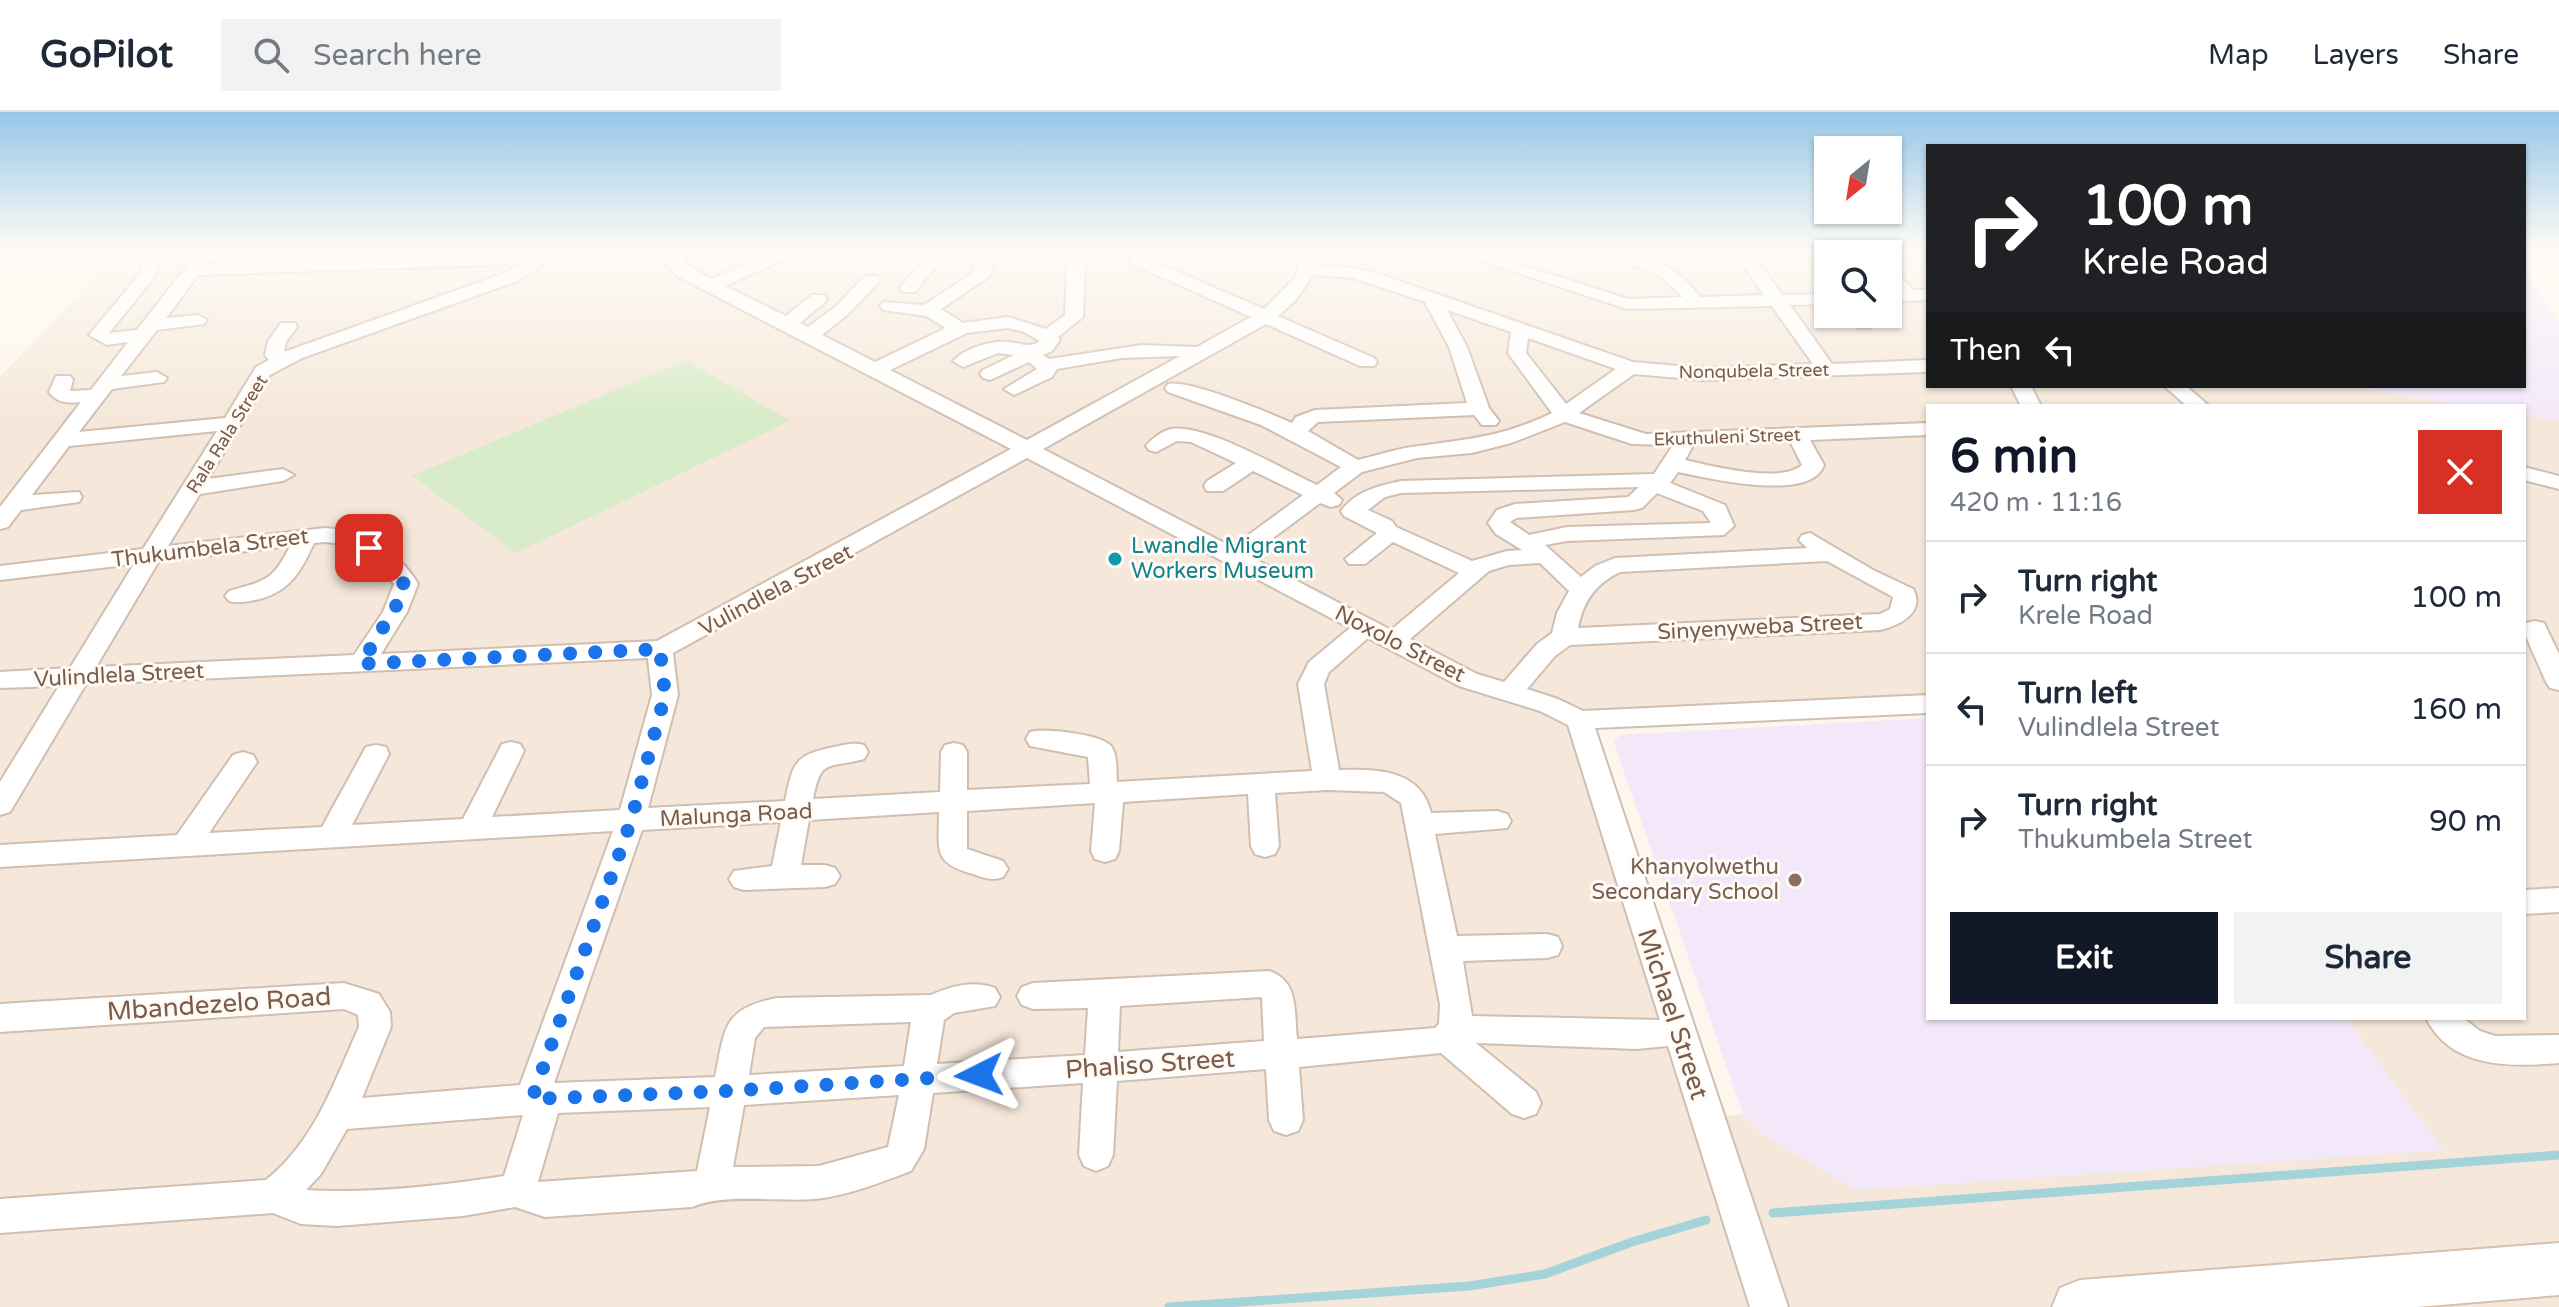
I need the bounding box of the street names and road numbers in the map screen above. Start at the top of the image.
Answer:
street label: Nonqubela Street [1678,359,1830,383]
street label: Rala Rala Street [182,370,272,497]
street label: Ekuthuleni Street [1653,423,1801,451]
street label: Thukumbela Street [110,523,310,573]
street label: Vulindlela Street [695,539,857,641]
street label: Noxolo Street [1330,600,1470,688]
street label: Sinyenyweba Street [1657,609,1863,645]
street label: Vulindlela Street [33,658,205,692]
street label: Malunga Road [659,798,813,832]
street label: Michael Street [1631,925,1715,1103]
street label: Mbandezelo Road [106,981,332,1027]
street label: Phaliso Street [1064,1043,1236,1085]

